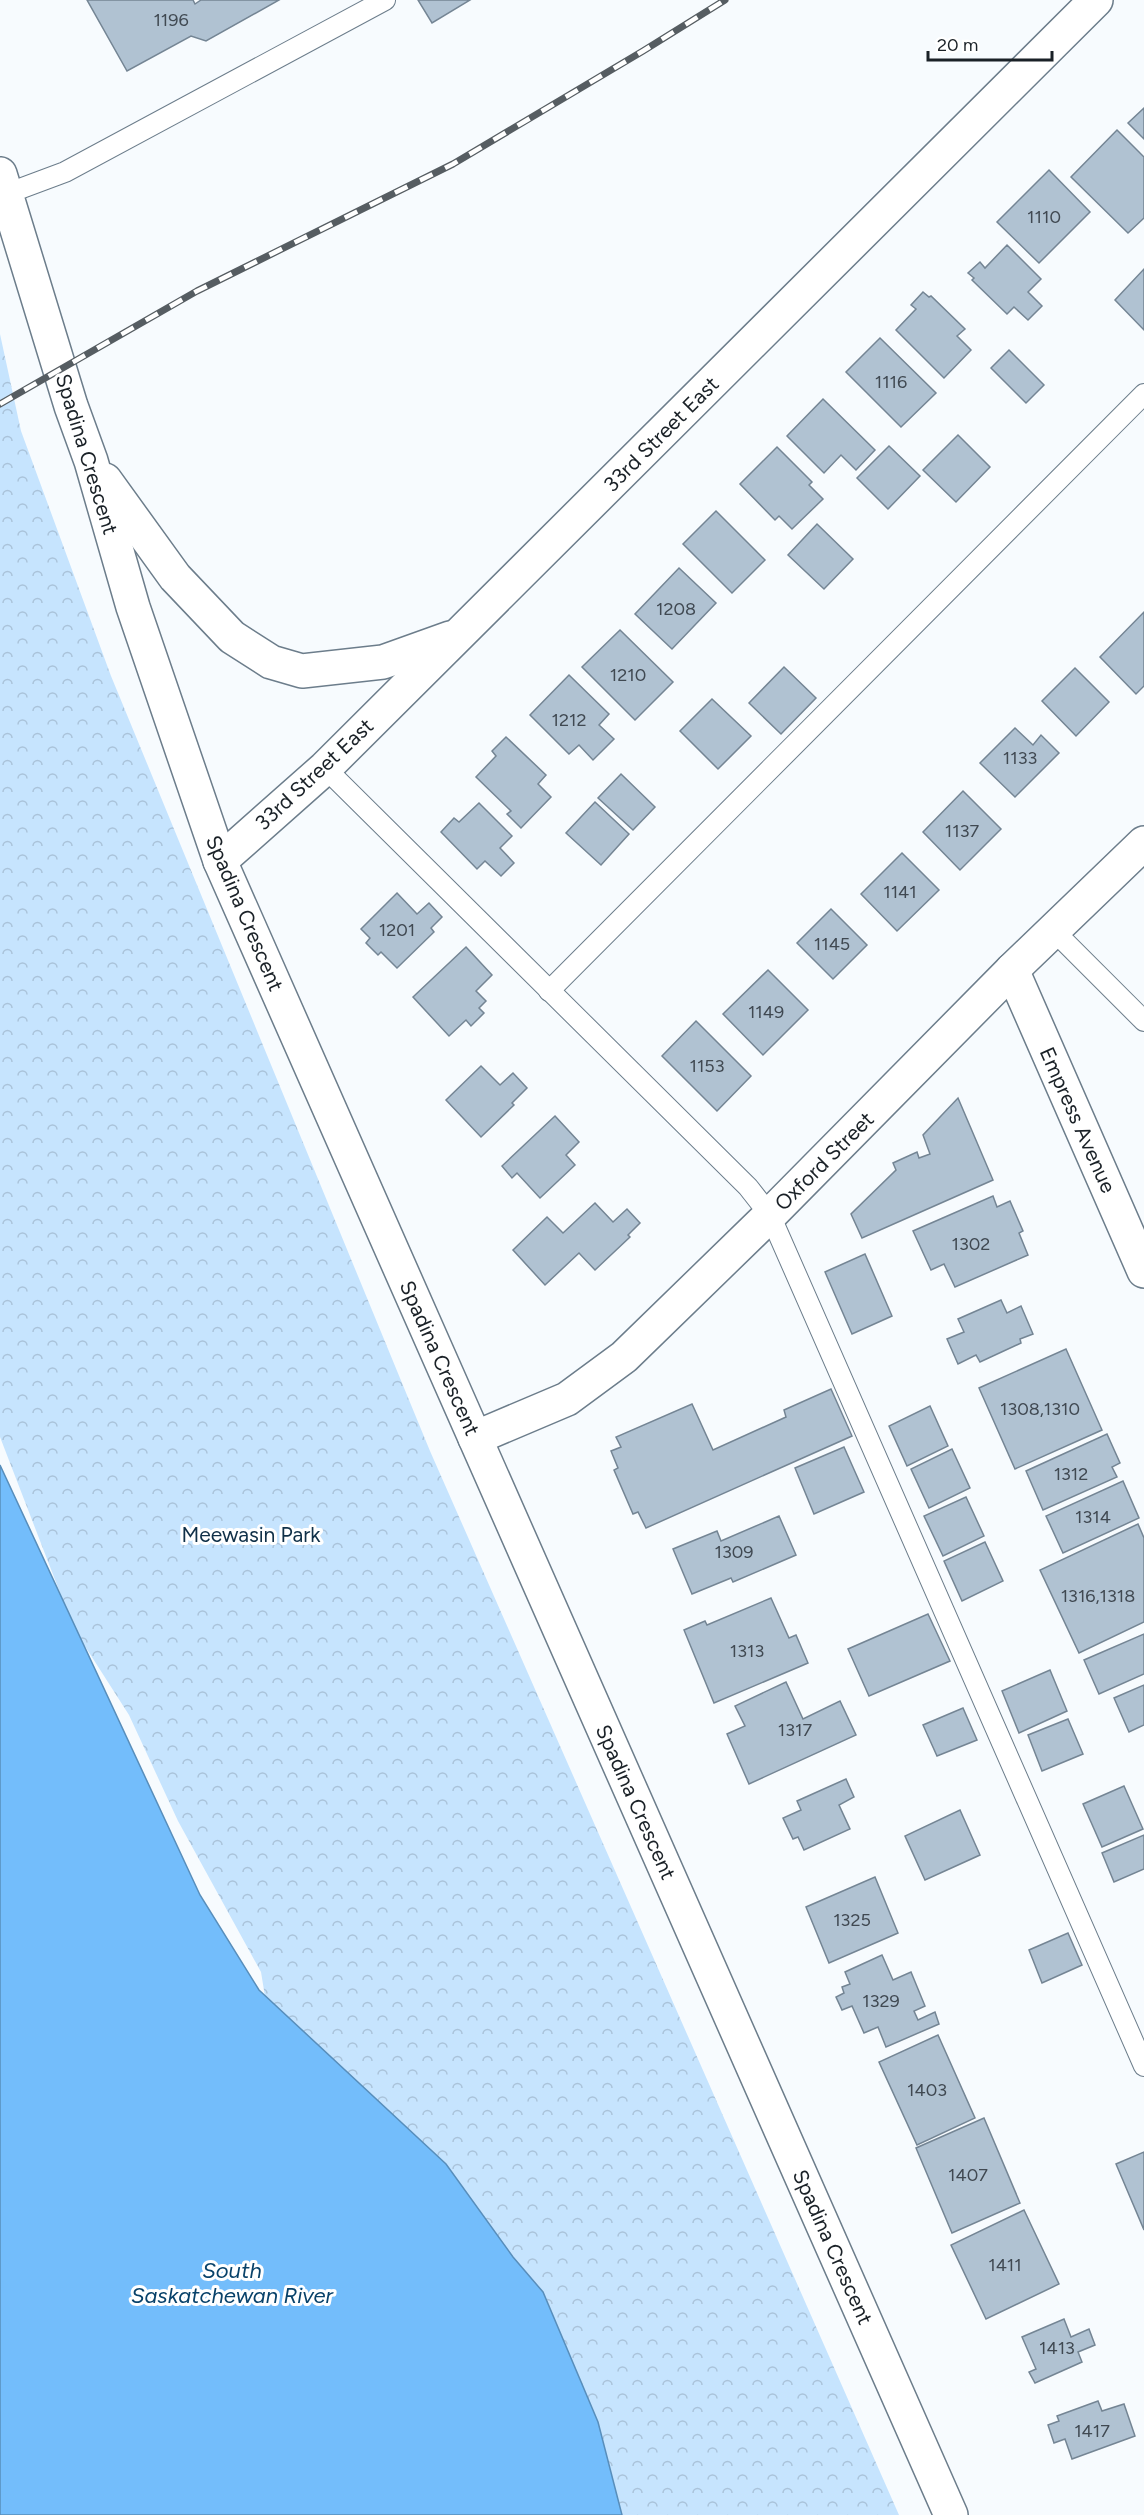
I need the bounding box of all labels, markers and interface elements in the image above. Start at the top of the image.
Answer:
house number: 1196 [153,9,189,31]
scale bar [928,24,1052,62]
text: 20 m [937,34,978,56]
house number: 1110 [1027,206,1061,228]
street label: Spadina Crescent [51,371,123,537]
street label: 33rd Street East [598,371,724,497]
house number: 1116 [875,371,907,393]
house number: 1208 [656,598,696,620]
house number: 1210 [610,664,646,686]
house number: 1212 [552,709,587,731]
street label: 33rd Street East [250,713,378,835]
house number: 1133 [1003,747,1037,769]
house number: 1137 [945,820,979,842]
street label: Spadina Crescent [201,831,289,995]
house number: 1141 [883,881,917,903]
house number: 1201 [379,919,415,941]
house number: 1145 [814,933,850,955]
house number: 1149 [748,1001,784,1023]
street label: Empress Avenue [1035,1043,1121,1197]
house number: 1153 [689,1055,725,1077]
street label: Oxford Street [769,1106,879,1216]
house number: 1302 [952,1233,990,1255]
street label: Spadina Crescent [395,1277,485,1439]
house number: 1308,1310 [1000,1398,1080,1420]
house number: 1312 [1054,1463,1088,1485]
house number: 1314 [1075,1506,1111,1528]
park label: Meewasin Park [182,1522,321,1547]
house number: 1309 [715,1541,753,1563]
house number: 1316,1318 [1061,1585,1135,1607]
house number: 1313 [730,1640,764,1662]
house number: 1317 [778,1719,812,1741]
street label: Spadina Crescent [591,1721,681,1883]
house number: 1325 [833,1909,871,1931]
house number: 1329 [862,1990,900,2012]
house number: 1403 [907,2079,947,2101]
house number: 1407 [948,2164,988,2186]
street label: Spadina Crescent [788,2166,878,2328]
house number: 1411 [988,2254,1022,2276]
water label: South Saskatchewan River [131,2257,335,2309]
house number: 1413 [1039,2337,1075,2359]
house number: 1417 [1074,2420,1110,2442]

